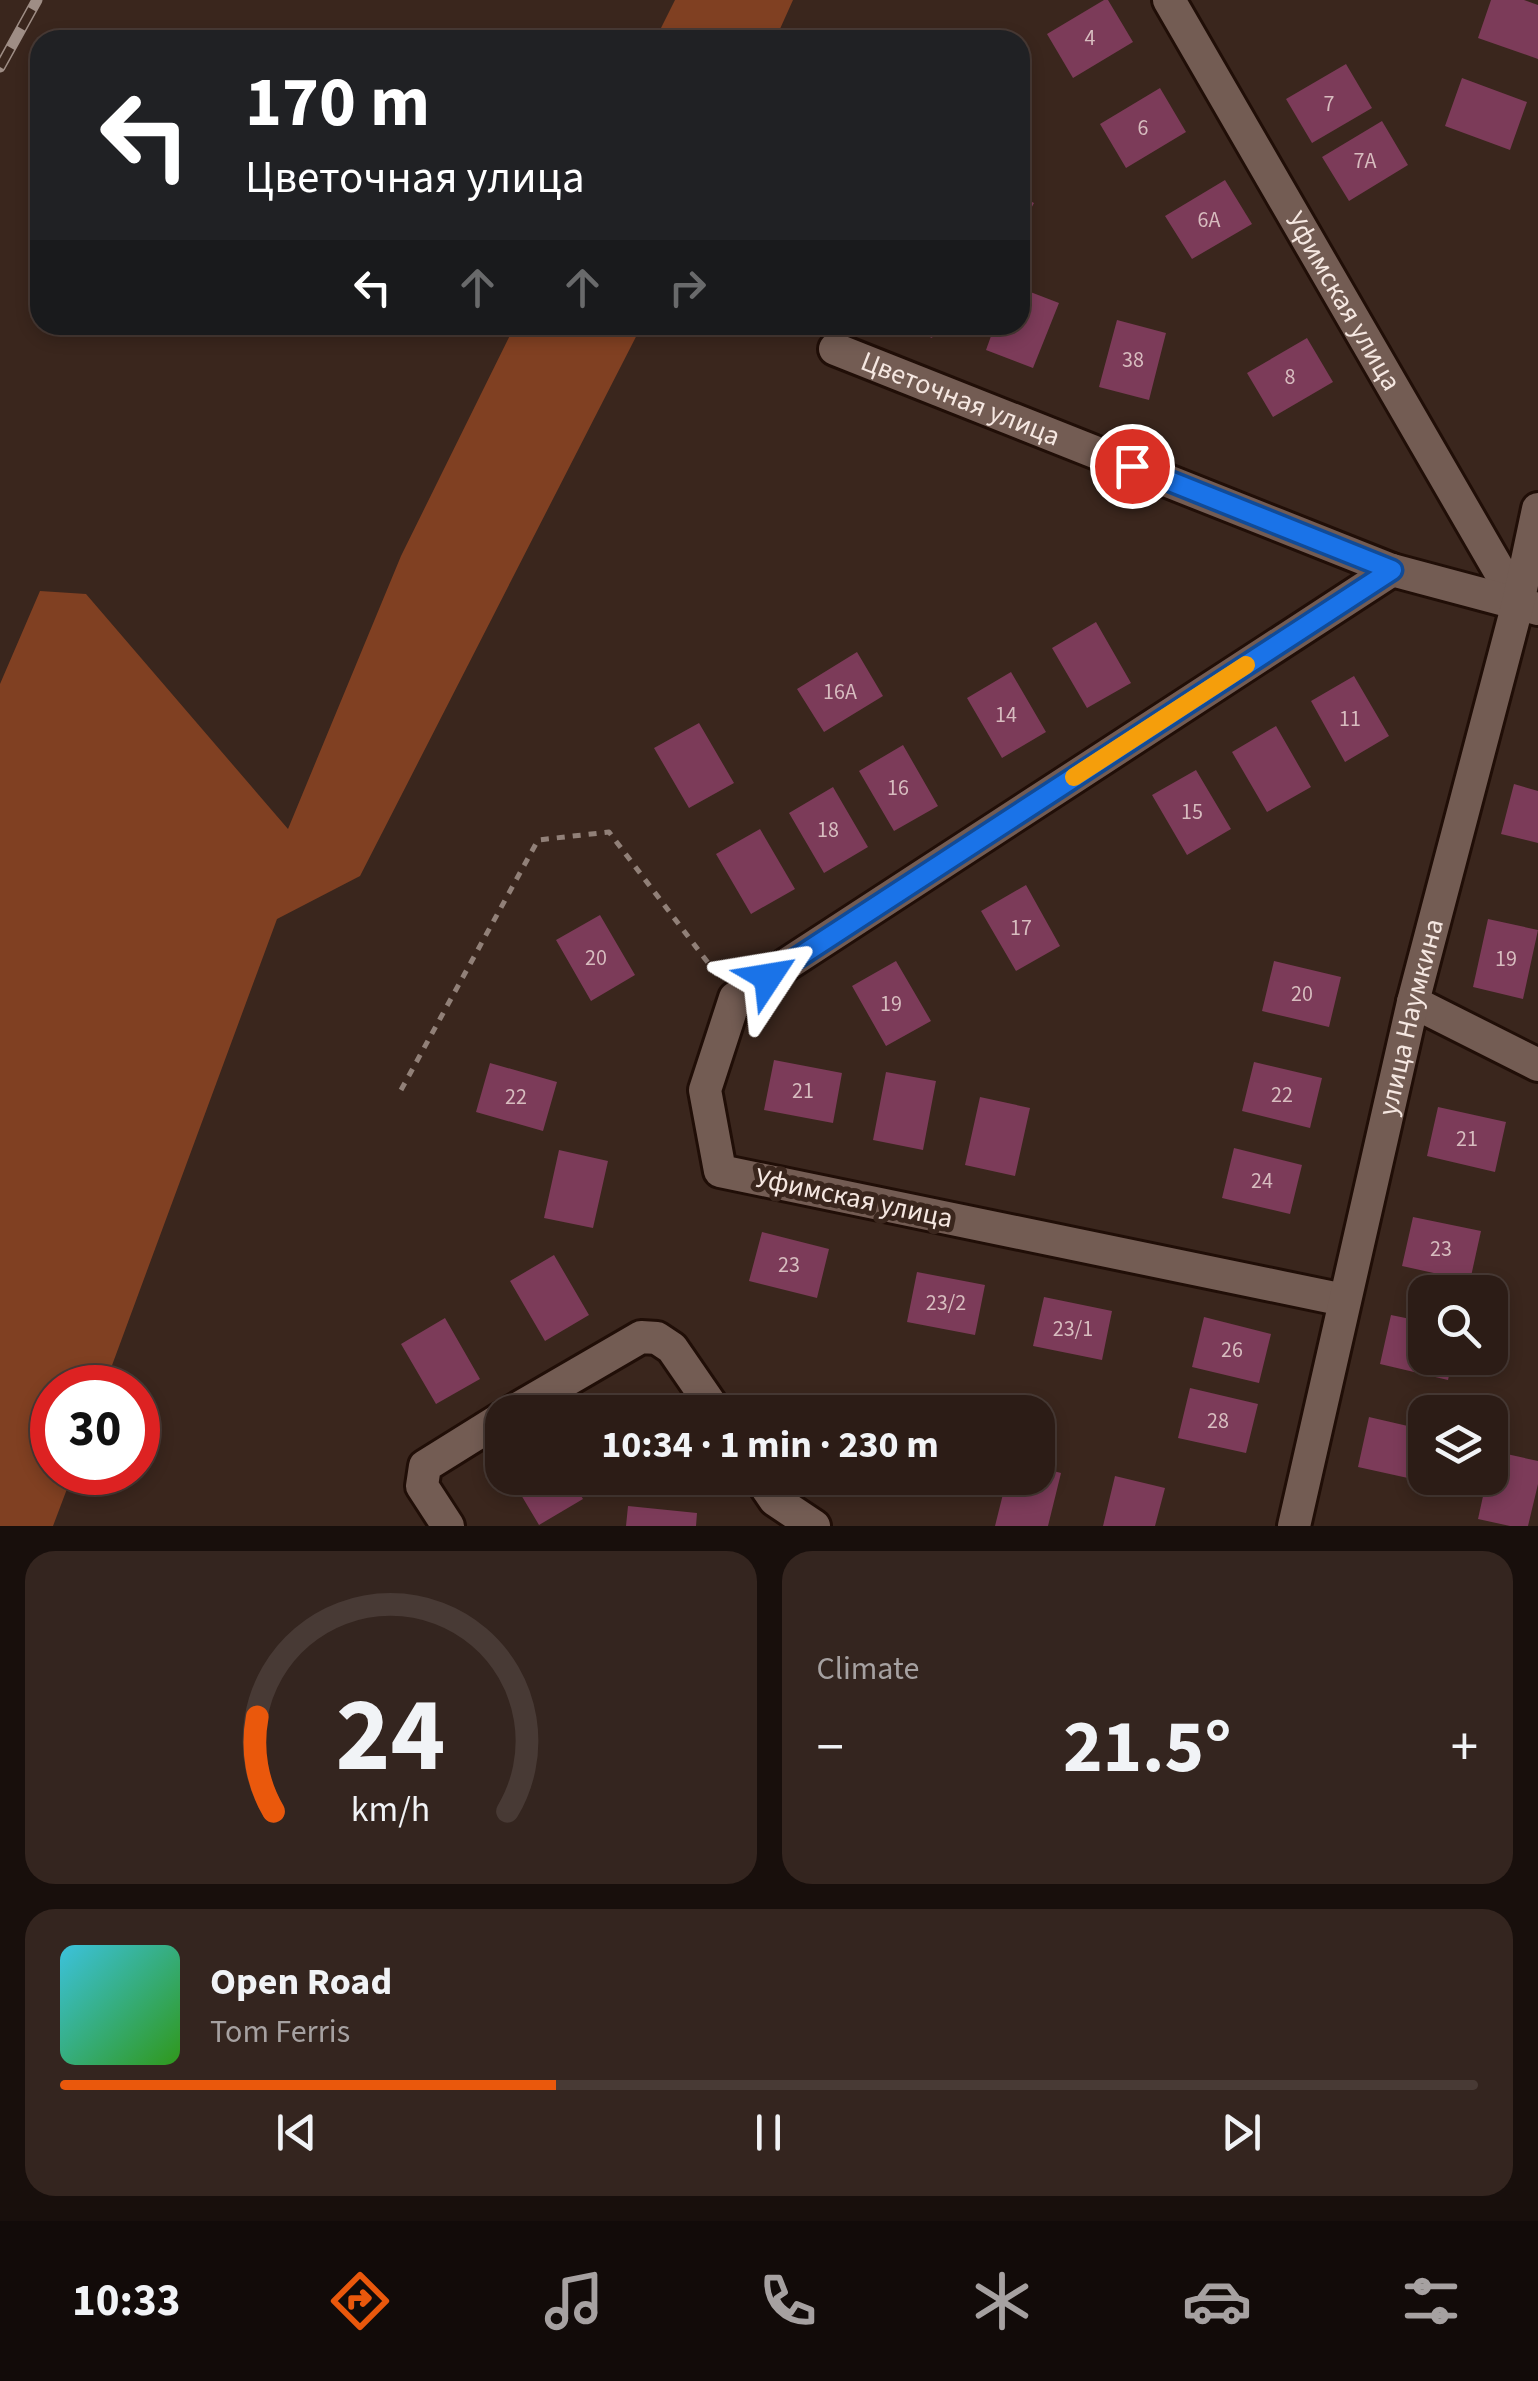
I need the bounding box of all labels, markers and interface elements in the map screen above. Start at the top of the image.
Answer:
house number: 4 [1085,22,1096,54]
text: 170 m [245,53,430,153]
icon: left [80,70,210,200]
house number: 7 [1324,88,1335,120]
house number: 6 [1138,112,1149,144]
house number: 7А [1354,145,1376,177]
text: Цветочная улица [245,146,585,210]
house number: 6А [1198,204,1220,236]
street label: Уфимская улица [1276,204,1411,398]
icon: left [345,260,400,315]
icon: ahead [450,260,505,315]
icon: ahead [555,260,610,315]
icon: right [660,260,715,315]
street label: Цветочная улица [855,341,1066,456]
house number: 38 [1122,344,1144,376]
house number: 8 [1285,361,1296,393]
pin [1090,424,1175,509]
icon: arrive [1105,439,1160,494]
house number: 16А [823,676,857,708]
house number: 14 [995,699,1017,731]
house number: 11 [1339,703,1361,735]
house number: 16 [887,772,909,804]
house number: 15 [1181,796,1203,828]
house number: 18 [817,814,839,846]
house number: 17 [1010,912,1032,944]
street label: улица Наумкина [1368,914,1454,1120]
position arrow [716,925,820,1029]
house number: 20 [585,942,607,974]
house number: 19 [1495,943,1517,975]
house number: 20 [1291,978,1313,1010]
house number: 19 [880,988,902,1020]
house number: 21 [792,1075,814,1107]
house number: 22 [1271,1079,1293,1111]
house number: 22 [505,1081,527,1113]
house number: 21 [1456,1123,1478,1155]
street label: Уфимская улица [751,1158,957,1238]
house number: 24 [1251,1165,1273,1197]
house number: 23 [1430,1233,1452,1265]
house number: 23 [778,1249,800,1281]
map controls [1408,1275,1508,1495]
button: search [1408,1275,1508,1375]
house number: 23/2 [926,1287,966,1319]
house number: 23/1 [1053,1313,1093,1345]
house number: 26 [1221,1334,1243,1366]
speed limit sign: 30 [30,1365,160,1495]
button: layers [1408,1395,1508,1495]
house number: 28 [1207,1405,1229,1437]
text: 10:34 · 1 min · 230 m [601,1418,939,1472]
text: Climate [817,1646,919,1692]
text: 24 [336,1663,446,1811]
text: 21.5° [1063,1694,1232,1801]
text: − [817,1709,844,1787]
text: + [1451,1709,1478,1787]
text: km/h [351,1784,430,1835]
text: Open Road [210,1955,392,2009]
text: Tom Ferris [210,2009,350,2055]
icon: previous [269,2105,324,2160]
icon: pause [741,2105,796,2160]
icon: next [1214,2105,1269,2160]
icon: directions [325,2266,395,2336]
icon: music [539,2266,609,2336]
icon: phone [753,2266,823,2336]
icon: climate [967,2266,1037,2336]
icon: car [1182,2266,1252,2336]
icon: filters [1396,2266,1466,2336]
text: 10:33 [72,2269,181,2333]

